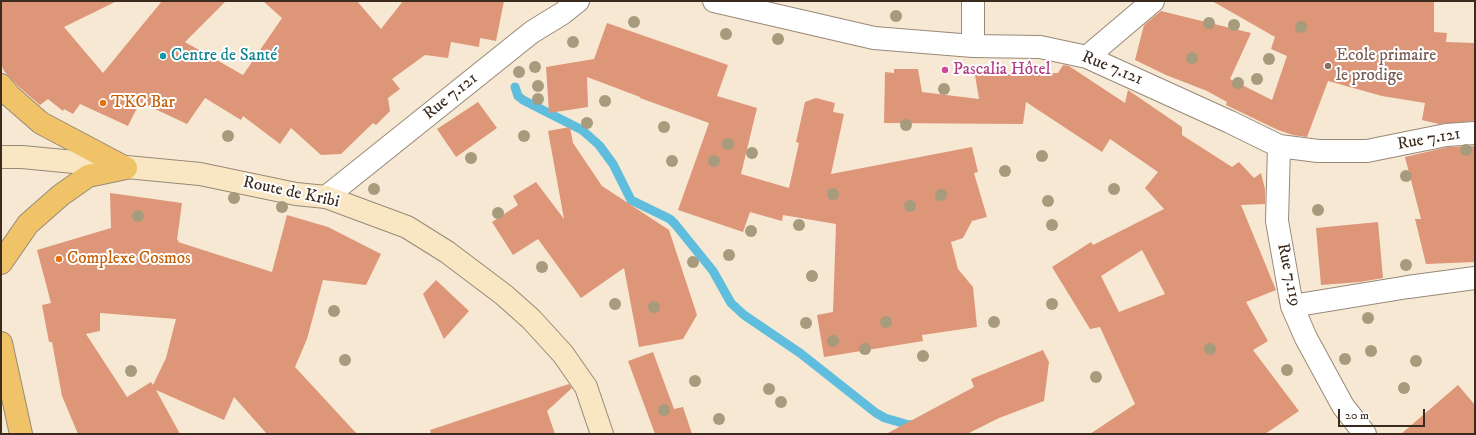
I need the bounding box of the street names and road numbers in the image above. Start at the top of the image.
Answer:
street label: Rue 7.121 [1079,48,1145,90]
street label: Rue 7.121 [420,69,482,125]
street label: Rue 7.121 [1396,124,1462,156]
street label: Route de Kribi [241,173,341,213]
street label: Rue 7.119 [1271,242,1305,308]

